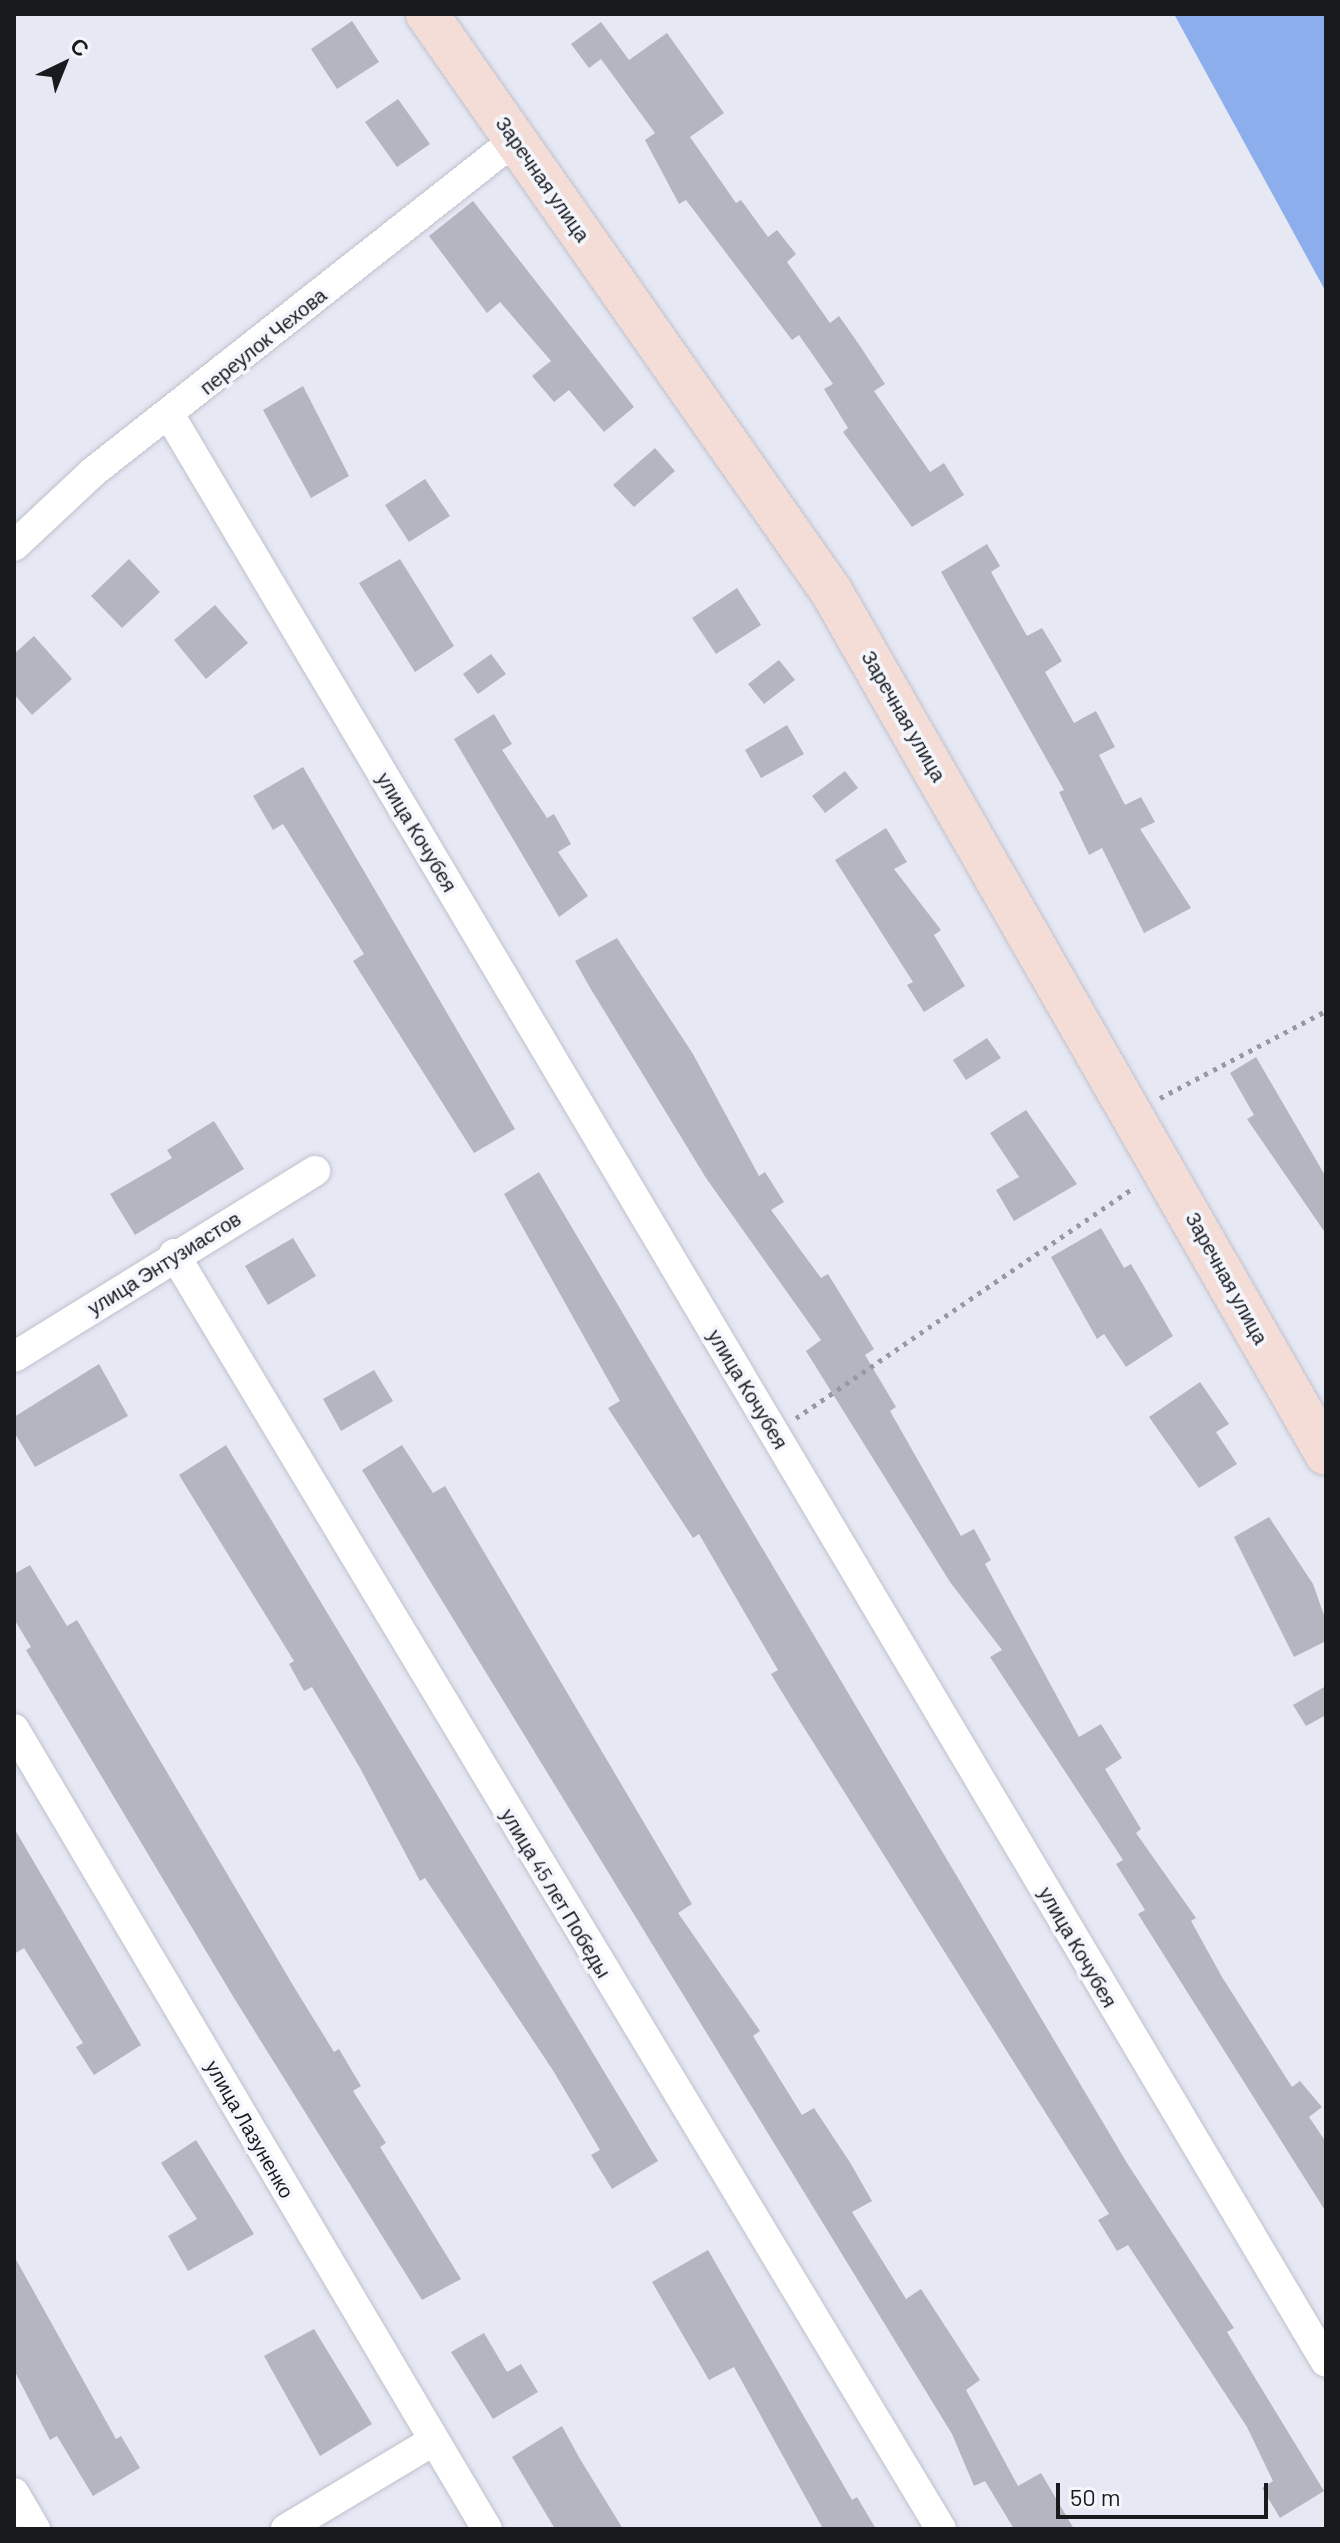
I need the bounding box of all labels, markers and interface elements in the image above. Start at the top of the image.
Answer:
north arrow [24,24,104,104]
text: С [66,32,95,61]
street label: Заречная улица [491,112,595,246]
street label: переулок Чехова [195,283,331,399]
street label: Заречная улица [857,646,951,786]
street label: улица Кочубея [372,768,462,896]
street label: улица Энтузиастов [83,1206,245,1320]
street label: Заречная улица [1181,1208,1273,1348]
street label: улица Кочубея [703,1325,793,1453]
street label: улица 45 лет Победы [496,1804,616,1982]
street label: улица Кочубея [1034,1882,1122,2012]
street label: улица Лазуненко [201,2056,299,2202]
scale bar [1060,2467,1272,2517]
text: 50 m [1070,2482,1121,2511]

